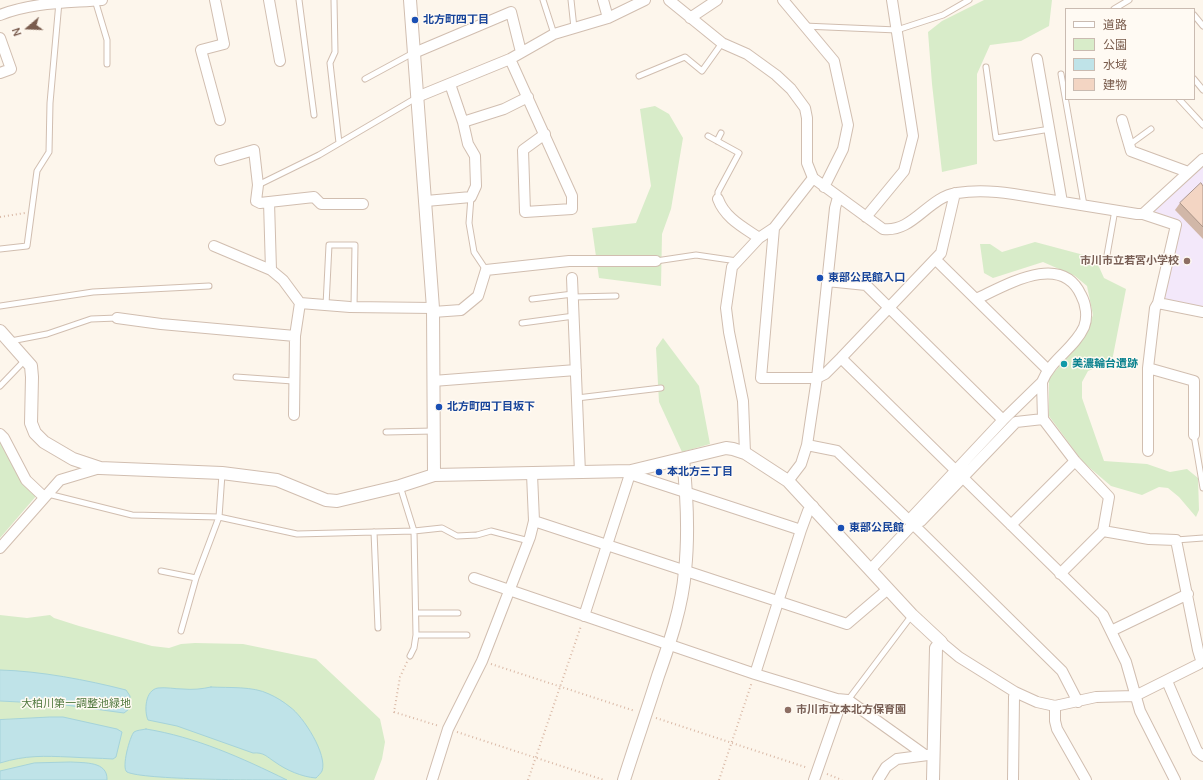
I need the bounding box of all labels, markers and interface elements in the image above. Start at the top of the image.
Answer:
north arrow [8,8,48,48]
legend [1065,8,1195,100]
place label: 北方町四丁目 [423,13,489,27]
marker: 北方町四丁目 [410,15,420,25]
text: 道路 [1103,16,1127,33]
text: N [8,26,25,38]
text: 公園 [1103,36,1127,53]
text: 水域 [1103,56,1127,73]
text: 建物 [1103,76,1127,93]
place label: 市川市立若宮小学校 [1080,254,1179,268]
marker: 市川市立若宮小学校 [1182,256,1192,266]
place label: 東部公民館入口 [828,271,905,285]
marker: 東部公民館入口 [815,273,825,283]
place label: 美濃輪台遺跡 [1072,357,1138,371]
marker: 美濃輪台遺跡 [1059,359,1069,369]
place label: 北方町四丁目坂下 [447,400,535,414]
marker: 北方町四丁目坂下 [434,402,444,412]
place label: 本北方三丁目 [667,465,733,479]
marker: 本北方三丁目 [654,467,664,477]
place label: 東部公民館 [849,521,904,535]
marker: 東部公民館 [836,523,846,533]
park label: 大柏川第一調整池緑地 [21,697,131,711]
place label: 市川市立本北方保育園 [796,703,906,717]
marker: 市川市立本北方保育園 [783,705,793,715]

